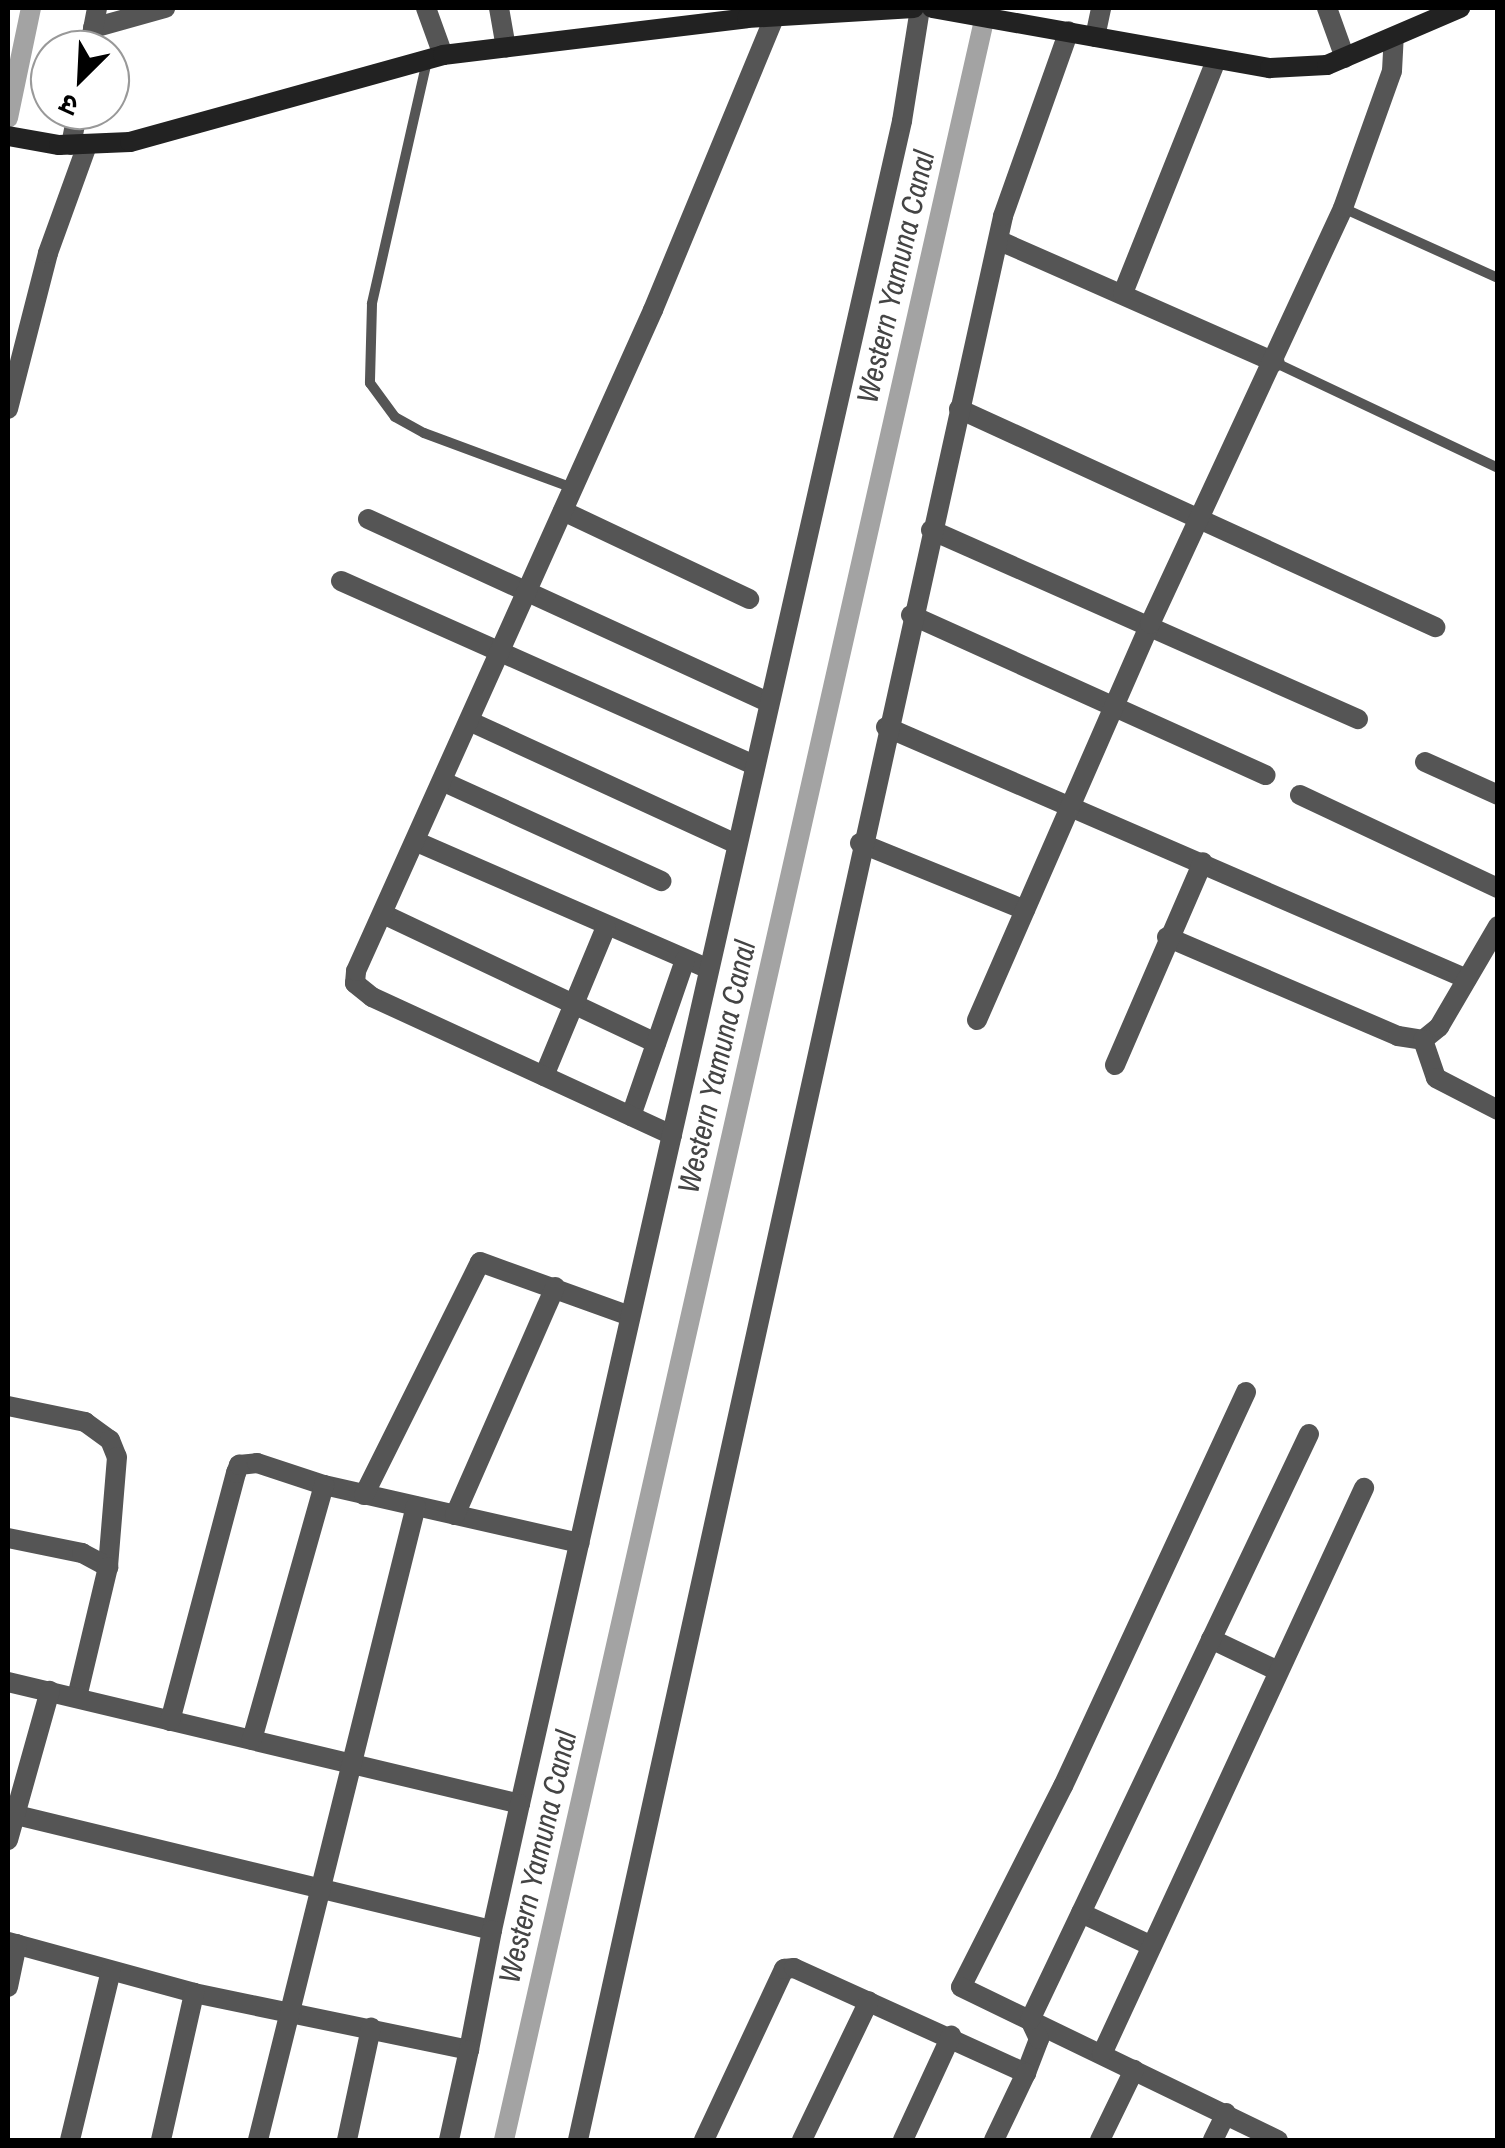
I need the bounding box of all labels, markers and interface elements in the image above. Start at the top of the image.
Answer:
north arrow [30,30,130,130]
text: उ [53,85,84,126]
water label: Western Yamuna Canal [848,147,942,407]
water label: Western Yamuna Canal [669,937,763,1197]
water label: Western Yamuna Canal [490,1727,584,1987]

